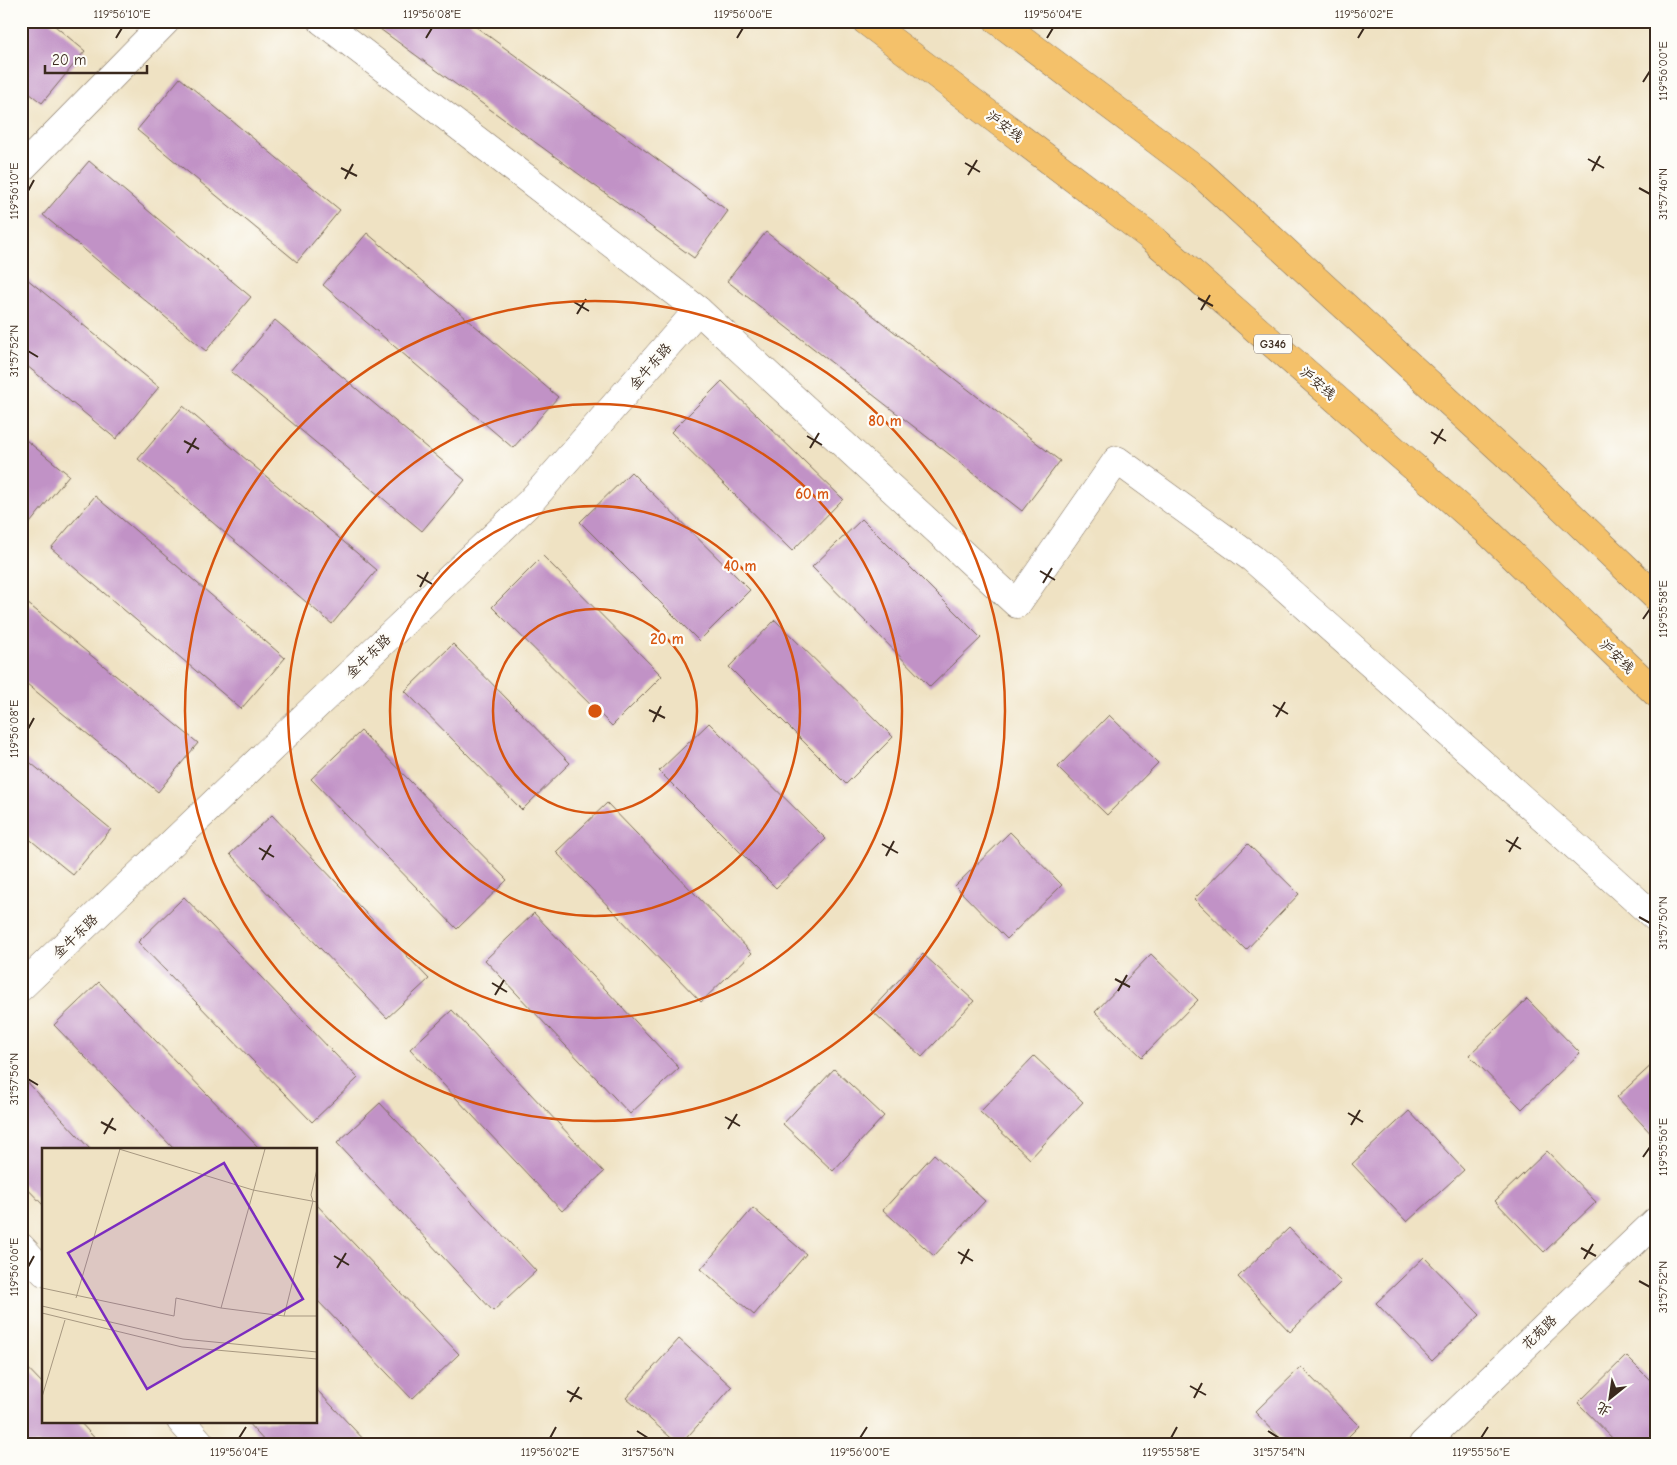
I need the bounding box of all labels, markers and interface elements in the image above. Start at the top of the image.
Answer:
text: 119°56'10"E [94,7,150,21]
text: 119°56'08"E [403,7,461,21]
text: 119°56'06"E [714,7,772,21]
text: 119°56'04"E [1024,7,1082,21]
text: 119°56'02"E [1335,7,1393,21]
text: 119°56'00"E [1656,41,1670,101]
scale bar [45,42,148,74]
text: 20 m [52,51,86,69]
street label: 沪安线 [983,107,1027,146]
text: 119°56'10"E [7,163,21,219]
text: 31°57'46"N [1656,168,1670,220]
text: 31°57'52"N [7,325,21,377]
road number: G346 [1254,334,1292,354]
street label: 金牛东路 [626,340,675,393]
street label: 沪安线 [1296,363,1339,404]
text: 80 m [868,412,902,430]
text: 60 m [795,485,829,503]
text: 40 m [724,557,757,575]
text: 119°55'58"E [1656,580,1670,638]
text: 20 m [650,630,684,648]
street label: 金牛东路 [342,631,394,682]
street label: 沪安线 [1596,636,1638,677]
text: 119°56'08"E [7,700,21,758]
centre of rings [586,702,604,720]
text: 31°57'50"N [1656,896,1670,950]
street label: 金牛东路 [49,911,101,962]
text: 31°57'56"N [7,1053,21,1105]
text: 119°55'56"E [1656,1118,1670,1176]
inset map [42,1148,318,1422]
text: 119°56'06"E [7,1238,21,1296]
text: 31°57'52"N [1656,1261,1670,1313]
street label: 花苑路 [1518,1312,1560,1353]
north arrow [1584,1372,1634,1422]
text: 北 [1593,1398,1614,1420]
text: 119°56'04"E [210,1445,268,1459]
text: 119°56'02"E [521,1445,579,1459]
text: 31°57'56"N [622,1445,674,1459]
text: 119°56'00"E [830,1445,890,1459]
text: 119°55'58"E [1142,1445,1200,1459]
text: 31°57'54"N [1253,1445,1305,1459]
text: 119°55'56"E [1452,1445,1510,1459]

